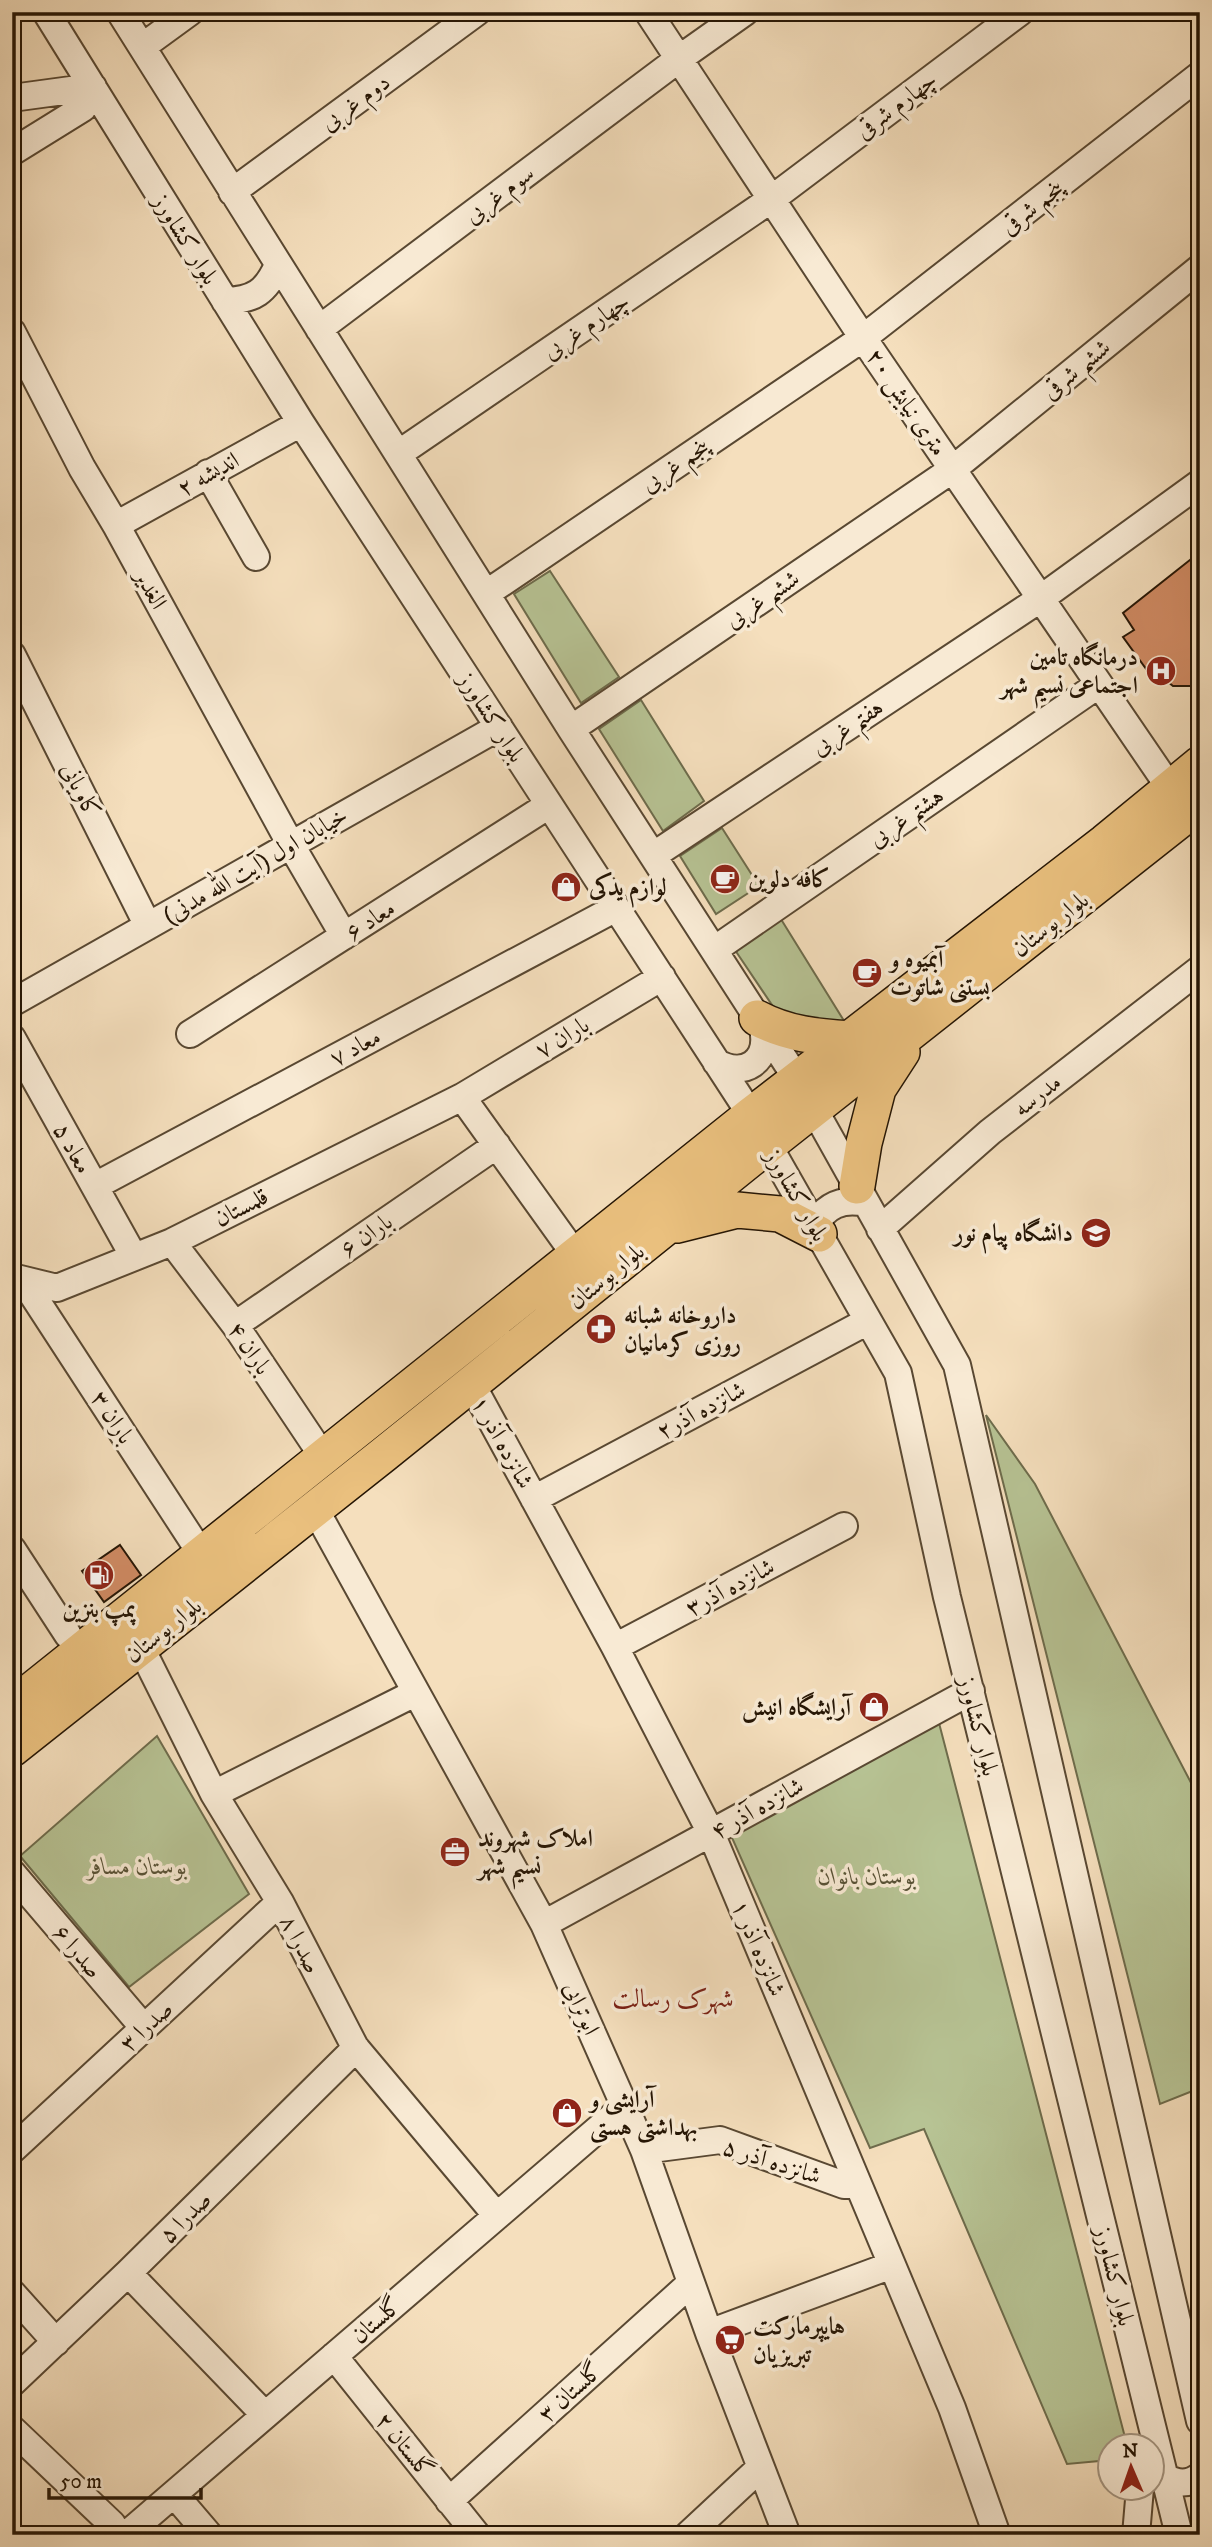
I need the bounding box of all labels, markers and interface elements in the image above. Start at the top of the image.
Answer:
street label: چهارم شرقی [850,65,946,150]
street label: دوم غربی [315,67,399,142]
street label: سوم غربی [458,159,544,235]
street label: پنجم شرقی [995,172,1076,247]
street label: بلوار کشاورز [144,187,225,291]
street label: چهارم غربی [537,287,639,371]
street label: ششم شرقی [1036,333,1122,413]
street label: ۲۰ متری نیایش [859,343,953,462]
street label: پنجم غربی [635,431,721,505]
street label: اندیشه ۲ [172,446,245,504]
street label: الغدیر [126,562,173,615]
street label: ششم غربی [719,564,810,642]
place label: درمانگاه تامین اجتماعی نسیم شهر [998,641,1138,709]
hospital icon: درمانگاه تامین اجتماعی نسیم شهر [1144,654,1178,688]
street label: بلوار کشاورز [450,665,532,768]
street label: هفتم غربی [806,693,894,770]
street label: کاویانی [53,757,107,823]
street label: هشتم غربی [863,781,955,861]
street label: خیابان اول (آیت الله مدنی) [155,796,353,931]
cafe icon: کافه دلوین [708,862,742,896]
place label: کافه دلوین [748,865,830,895]
shop icon: لوازم یدکی [549,870,583,904]
place label: لوازم یدکی [588,872,667,908]
street label: بلوار بوستان [1006,885,1095,964]
street label: معاد ۶ [340,894,401,948]
place label: آبمیوه و بستنی شاتوت [887,945,990,1004]
cafe icon: آبمیوه و بستنی شاتوت [850,956,884,990]
street label: باران ۷ [530,1010,595,1066]
street label: معاد ۷ [325,1022,386,1074]
street label: مدرسه [1008,1068,1068,1124]
street label: معاد ۵ [46,1118,98,1179]
street label: بلوار کشاورز [757,1142,835,1247]
street label: قلمستان [209,1182,274,1234]
street label: باران ۶ [334,1207,399,1265]
school or university icon: دانشگاه پیام نور [1079,1216,1113,1250]
place label: دانشگاه پیام نور [951,1217,1073,1254]
street label: بلوار بوستان [562,1237,651,1317]
place label: داروخانه شبانه روزی کرمانیان [624,1301,742,1359]
pharmacy icon: داروخانه شبانه روزی کرمانیان [584,1312,618,1346]
street label: باران ۴ [221,1316,278,1381]
street label: شانزده آذر۲ [652,1375,751,1447]
street label: باران ۳ [84,1385,140,1450]
street label: شانزده آذر ۱ [464,1391,540,1494]
street label: شانزده آذر۳ [681,1552,780,1624]
fuel station icon: پمپ بنزین [82,1558,116,1592]
street label: بلوار بوستان [119,1591,208,1670]
place label: پمپ بنزین [62,1595,137,1627]
street label: بلوار کشاورز [951,1671,1005,1779]
shop icon: آرایشگاه انیش [857,1690,891,1724]
place label: آرایشگاه انیش [742,1691,854,1723]
street label: شانزده آذر ۴ [706,1771,809,1847]
place label: املاک شهروند نسیم شهر [475,1824,593,1890]
office icon: املاک شهروند نسیم شهر [438,1835,472,1869]
park label: بوستان مسافر [85,1852,188,1882]
park label: بوستان بانوان [818,1862,917,1892]
street label: شانزده آذر ۱ [724,1896,792,2001]
street label: صدرا ۸ [273,1910,328,1979]
street label: صدرا ۶ [46,1918,109,1985]
street label: ابوترابی [555,1977,606,2040]
district label: شهرک رسالت [612,1983,734,2016]
street label: صدرا ۳ [114,1995,180,2059]
place label: آرایشی و بهداشتی هستی [587,2085,697,2144]
shop icon: آرایشی و بهداشتی هستی [550,2096,584,2130]
street label: شانزده آذر ۵ [719,2132,825,2192]
street label: صدرا ۵ [153,2185,218,2250]
street label: بلوار کشاورز [1087,2221,1141,2329]
street label: گلستان [345,2290,408,2351]
place label: هایپرمارکت تبریزیان [753,2312,845,2370]
supermarket icon: هایپرمارکت تبریزیان [713,2323,747,2357]
street label: گلستان ۳ [532,2355,609,2430]
street label: گلستان ۲ [368,2406,441,2485]
north arrow [1096,2432,1166,2502]
text: N [1122,2440,1139,2463]
scale bar [49,2456,201,2500]
text: 50 m [60,2469,102,2495]

